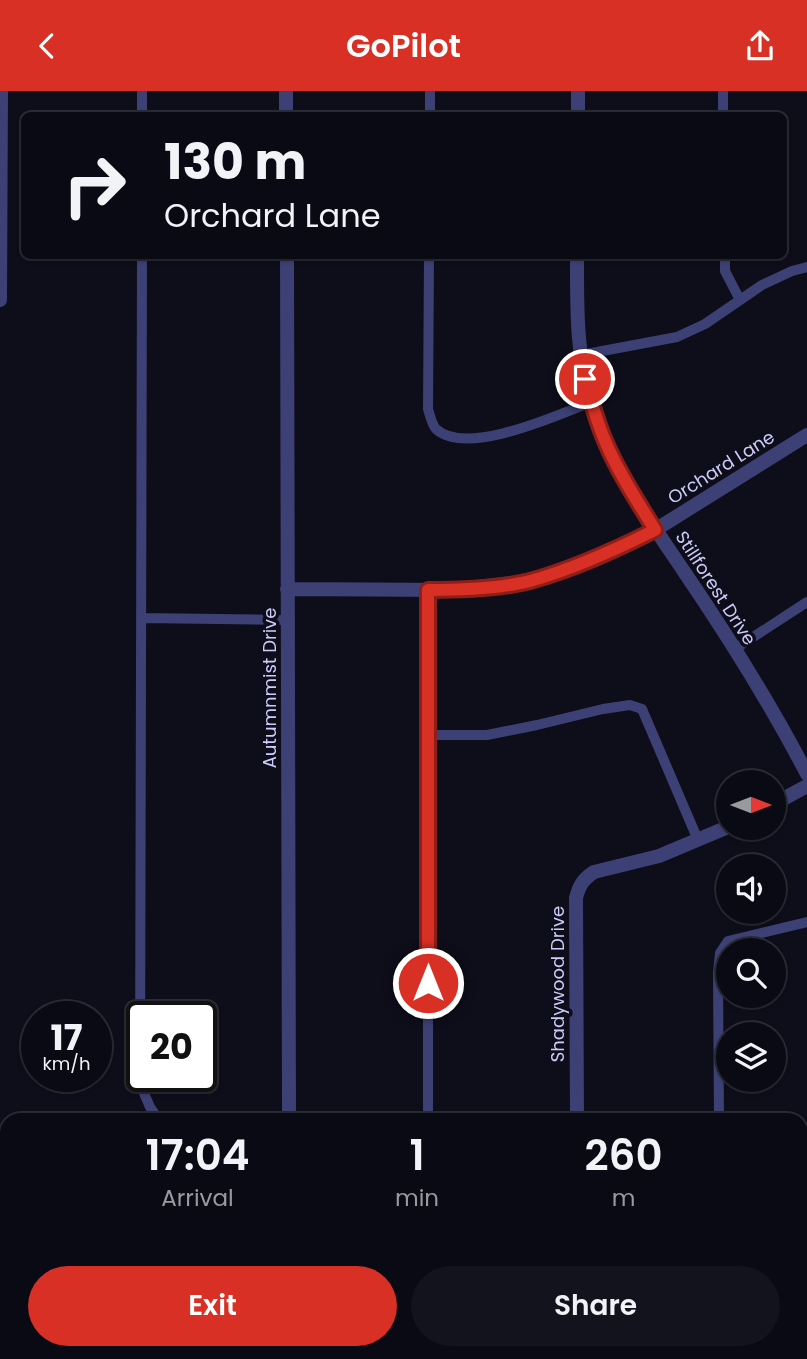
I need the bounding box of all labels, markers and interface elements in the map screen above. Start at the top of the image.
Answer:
text: GoPilot [346,23,461,68]
icon: back [28,27,66,65]
icon: share [741,27,779,65]
text: 130 m [164,128,306,196]
icon: right [49,140,140,231]
text: Orchard Lane [164,193,381,238]
pin [555,349,615,409]
icon: arrive [566,360,604,398]
street label: Orchard Lane [663,424,779,510]
street label: Stillforest Drive [670,526,762,650]
street label: Autumnmist Drive [257,608,282,768]
north arrow [716,770,786,840]
map controls [716,770,786,1092]
button: sound [716,854,786,924]
street label: Shadywood Drive [545,906,570,1062]
button: search [716,938,786,1008]
position arrow [391,946,465,1020]
speed limit sign: 20 [126,1001,217,1092]
text: 17 [51,1013,82,1062]
button: layers [716,1022,786,1092]
text: km/h [43,1051,90,1076]
text: 17:04 [145,1126,250,1185]
text: 1 [409,1126,425,1185]
text: 260 [584,1126,663,1185]
text: Arrival [161,1182,234,1214]
text: min [395,1182,439,1214]
text: m [612,1182,635,1214]
button: Exit [28,1266,397,1346]
button: Share [411,1266,780,1346]

